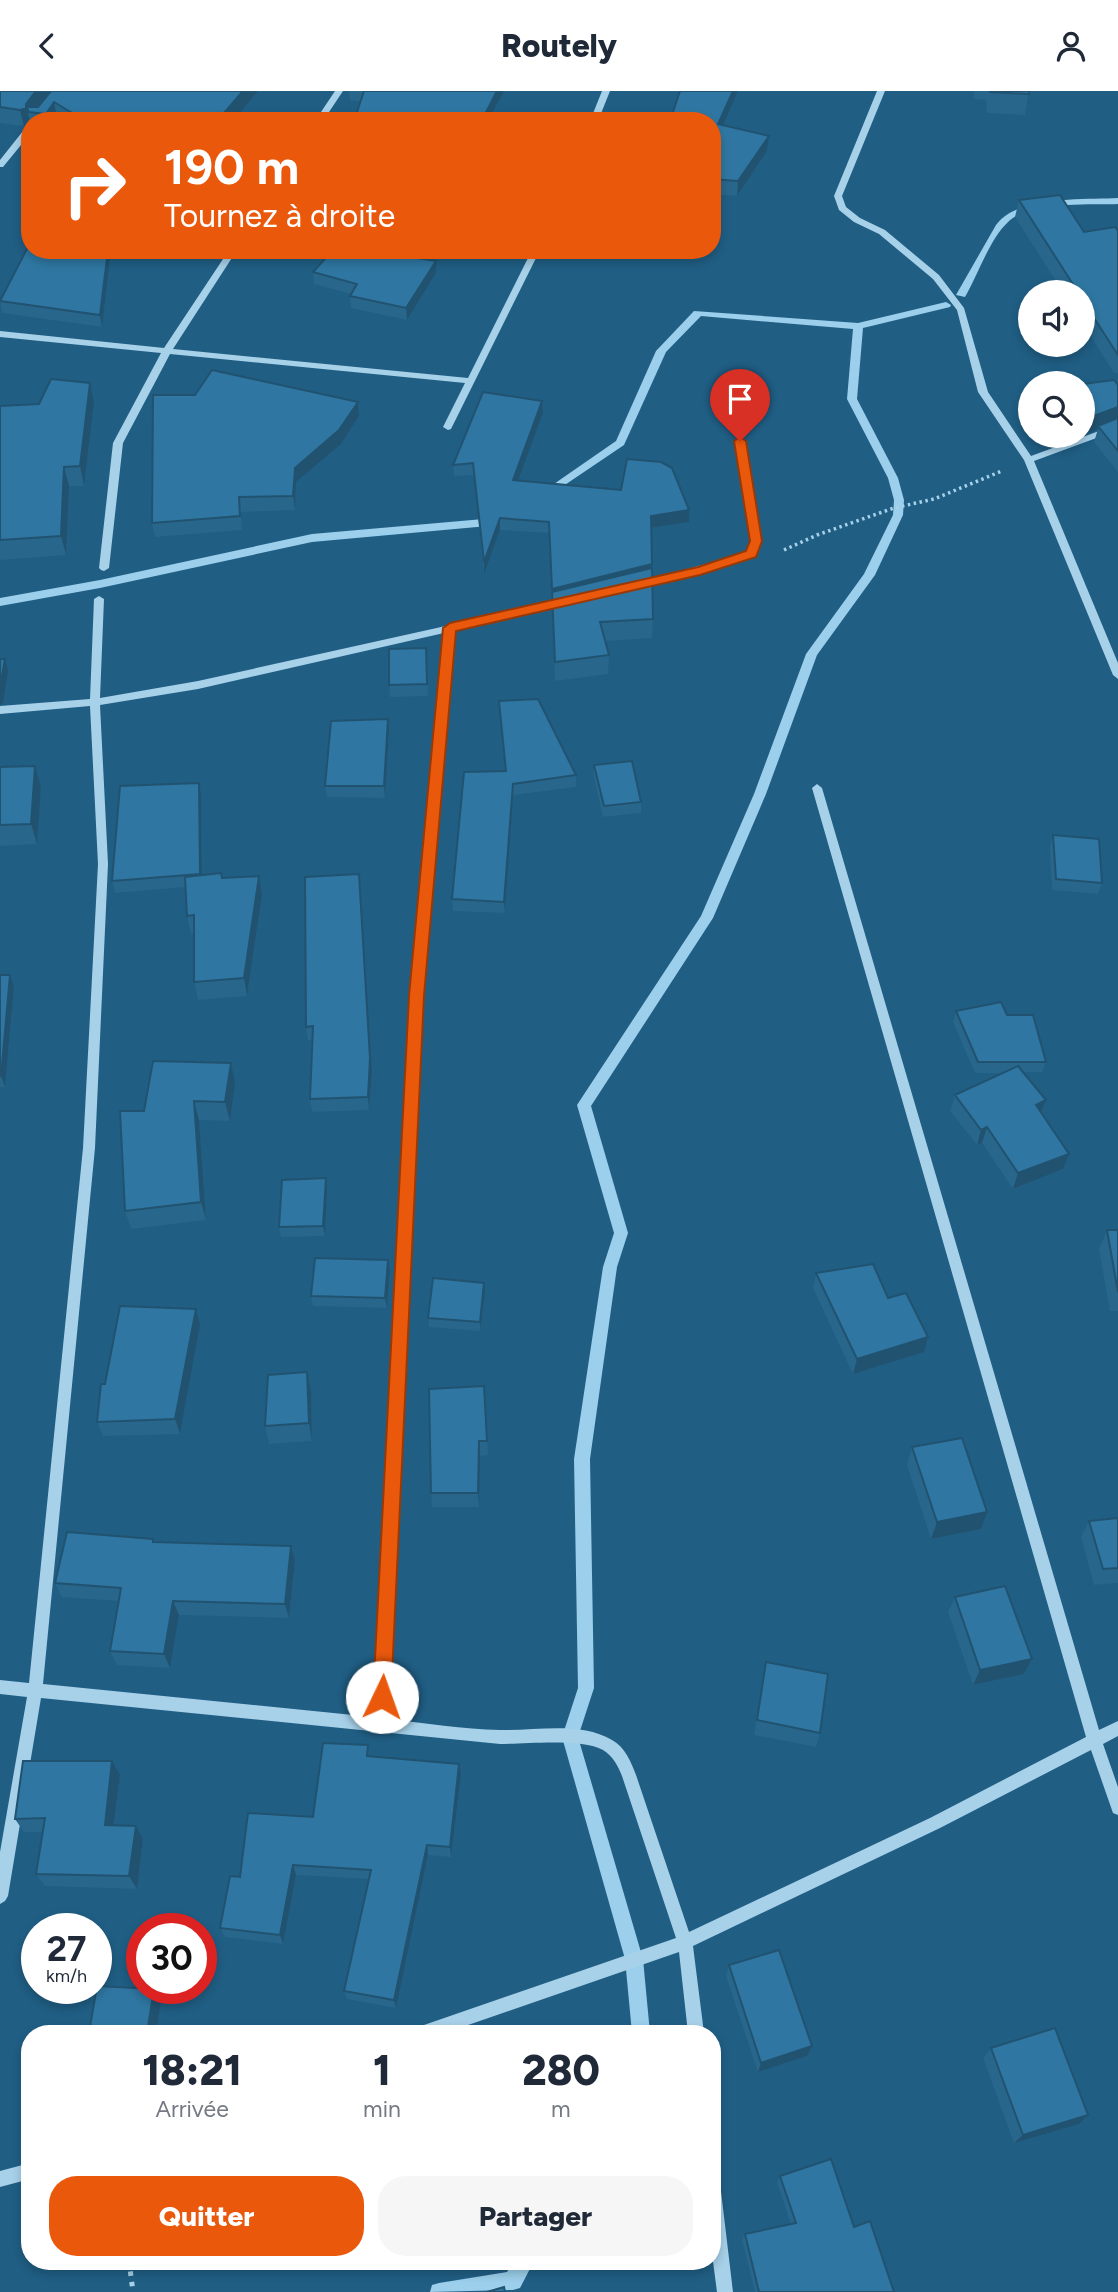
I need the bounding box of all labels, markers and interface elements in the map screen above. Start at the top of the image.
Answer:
icon: back [28,27,66,65]
text: Routely [501,27,617,65]
icon: person [1052,27,1090,65]
text: 190 m [164,137,299,196]
icon: right [49,140,140,231]
text: Tournez à droite [164,197,395,235]
map controls [1018,280,1095,448]
button: sound [1018,280,1095,357]
pin [710,369,770,441]
button: search [1018,371,1095,448]
icon: arrive [721,380,759,418]
position arrow [345,1660,419,1734]
speed limit sign: 30 [126,1913,217,2004]
text: 27 [47,1928,86,1970]
text: km/h [46,1965,87,1987]
text: 18:21 [142,2045,242,2096]
text: 1 [373,2045,391,2096]
text: 280 [522,2045,600,2096]
text: Arrivée [155,2095,229,2123]
text: min [363,2095,401,2123]
text: m [551,2095,571,2123]
button: Quitter [49,2176,364,2256]
button: Partager [378,2176,693,2256]

